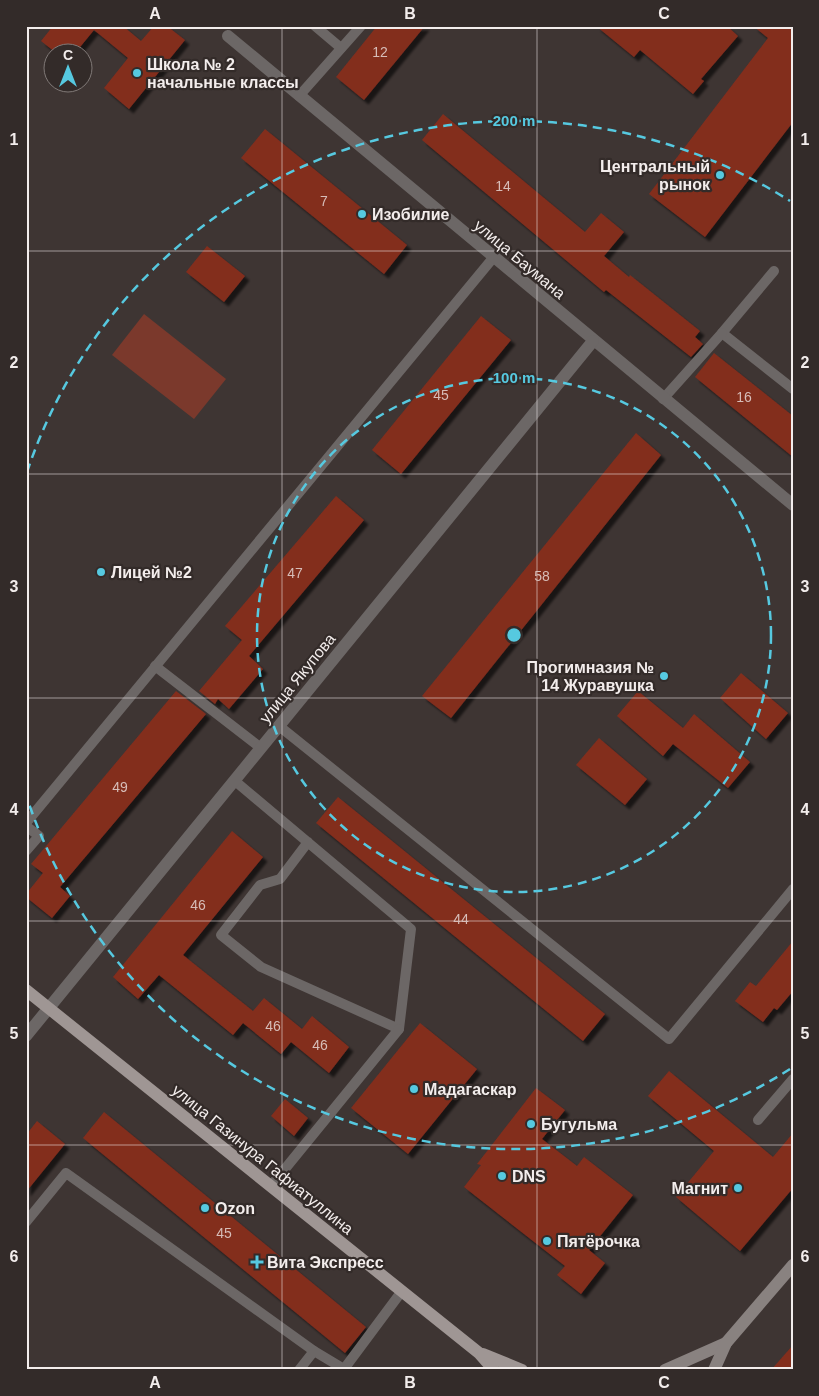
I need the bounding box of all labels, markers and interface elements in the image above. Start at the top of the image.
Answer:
text: A [149,5,161,22]
text: B [404,5,416,22]
text: C [658,5,670,22]
north arrow [42,42,92,92]
house number: 12 [372,44,388,60]
text: С [63,47,73,63]
place label: Школа № 2 начальные классы [147,56,299,91]
marker: Школа № 2 начальные классы [131,67,143,79]
text: 200 m [493,112,535,129]
text: 1 [10,131,19,148]
text: 1 [801,131,810,148]
place label: Центральный рынок [600,158,711,193]
marker: Центральный рынок [714,169,726,181]
house number: 14 [495,178,511,194]
house number: 7 [320,193,328,209]
place label: Изобилие [372,206,450,223]
marker: Изобилие [356,208,368,220]
street label: улица Баумана [471,217,569,302]
text: 2 [10,354,19,371]
text: 2 [801,354,810,371]
text: 100 m [493,369,535,386]
house number: 45 [433,387,449,403]
house number: 16 [736,389,752,405]
place label: Лицей №2 [111,564,192,581]
house number: 47 [287,565,303,581]
marker: Лицей №2 [95,566,107,578]
house number: 58 [534,568,550,584]
text: 3 [10,578,19,595]
text: 3 [801,578,810,595]
centre of rings [505,626,523,644]
street label: улица Якупова [256,630,339,726]
place label: Прогимназия № 14 Журавушка [526,659,654,694]
marker: Прогимназия № 14 Журавушка [658,670,670,682]
house number: 49 [112,779,128,795]
text: 4 [10,801,19,818]
text: 4 [801,801,810,818]
house number: 46 [190,897,206,913]
house number: 44 [453,911,469,927]
house number: 46 [265,1018,281,1034]
text: 5 [10,1025,19,1042]
text: 5 [801,1025,810,1042]
house number: 46 [312,1037,328,1053]
street label: улица Газинура Гафиатуллина [169,1081,357,1238]
place label: Мадагаскар [424,1081,517,1098]
marker: Мадагаскар [408,1083,420,1095]
place label: Бугульма [541,1116,617,1133]
marker: Бугульма [525,1118,537,1130]
place label: DNS [512,1168,546,1185]
marker: DNS [496,1170,508,1182]
place label: Магнит [672,1180,728,1197]
marker: Магнит [732,1182,744,1194]
place label: Ozon [215,1200,255,1217]
marker: Ozon [199,1202,211,1214]
house number: 45 [216,1225,232,1241]
place label: Пятёрочка [557,1233,640,1250]
marker: Пятёрочка [541,1235,553,1247]
text: 6 [10,1248,19,1265]
text: 6 [801,1248,810,1265]
place label: Вита Экспресс [267,1254,384,1271]
marker: Вита Экспресс [251,1256,263,1268]
text: A [149,1374,161,1391]
text: B [404,1374,416,1391]
text: C [658,1374,670,1391]

